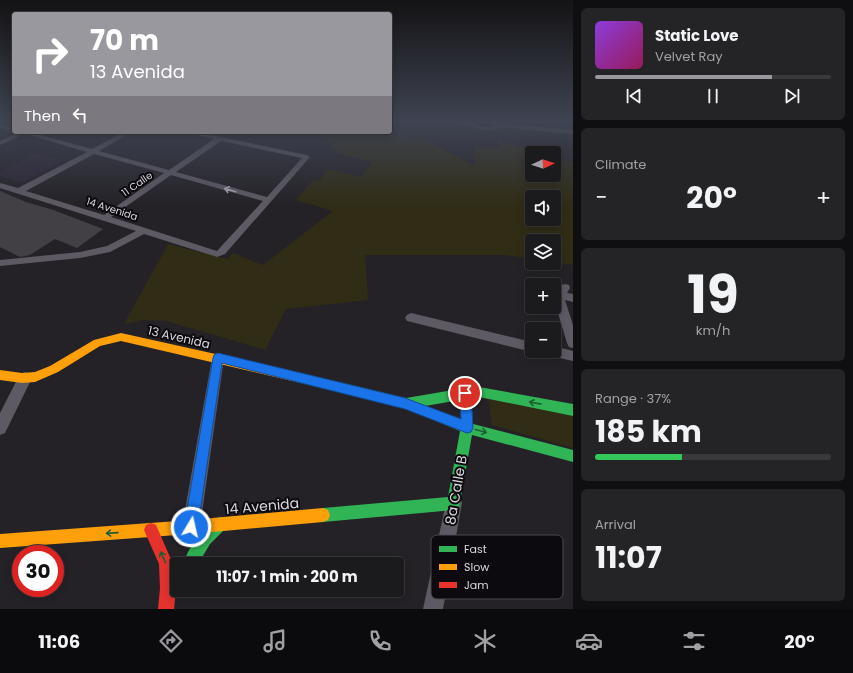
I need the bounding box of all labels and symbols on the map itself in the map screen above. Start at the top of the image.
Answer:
north arrow [525,146,561,182]
street label: 11 Calle [118,168,156,200]
one-way arrow [224,186,237,193]
street label: 14 Avenida [84,194,140,224]
street label: 13 Avenida [146,322,212,352]
pin [448,376,482,410]
one-way arrow [529,398,542,406]
one-way arrow [474,428,487,436]
street label: 8a Calle B [440,454,472,526]
street label: 14 Avenida [224,493,300,519]
position arrow [170,506,212,548]
one-way arrow [106,529,119,536]
legend [431,535,563,599]
text: Fast [464,541,487,557]
speed limit sign: 30 [12,545,64,597]
one-way arrow [159,551,166,563]
text: Slow [464,559,489,575]
text: Jam [464,577,489,593]

